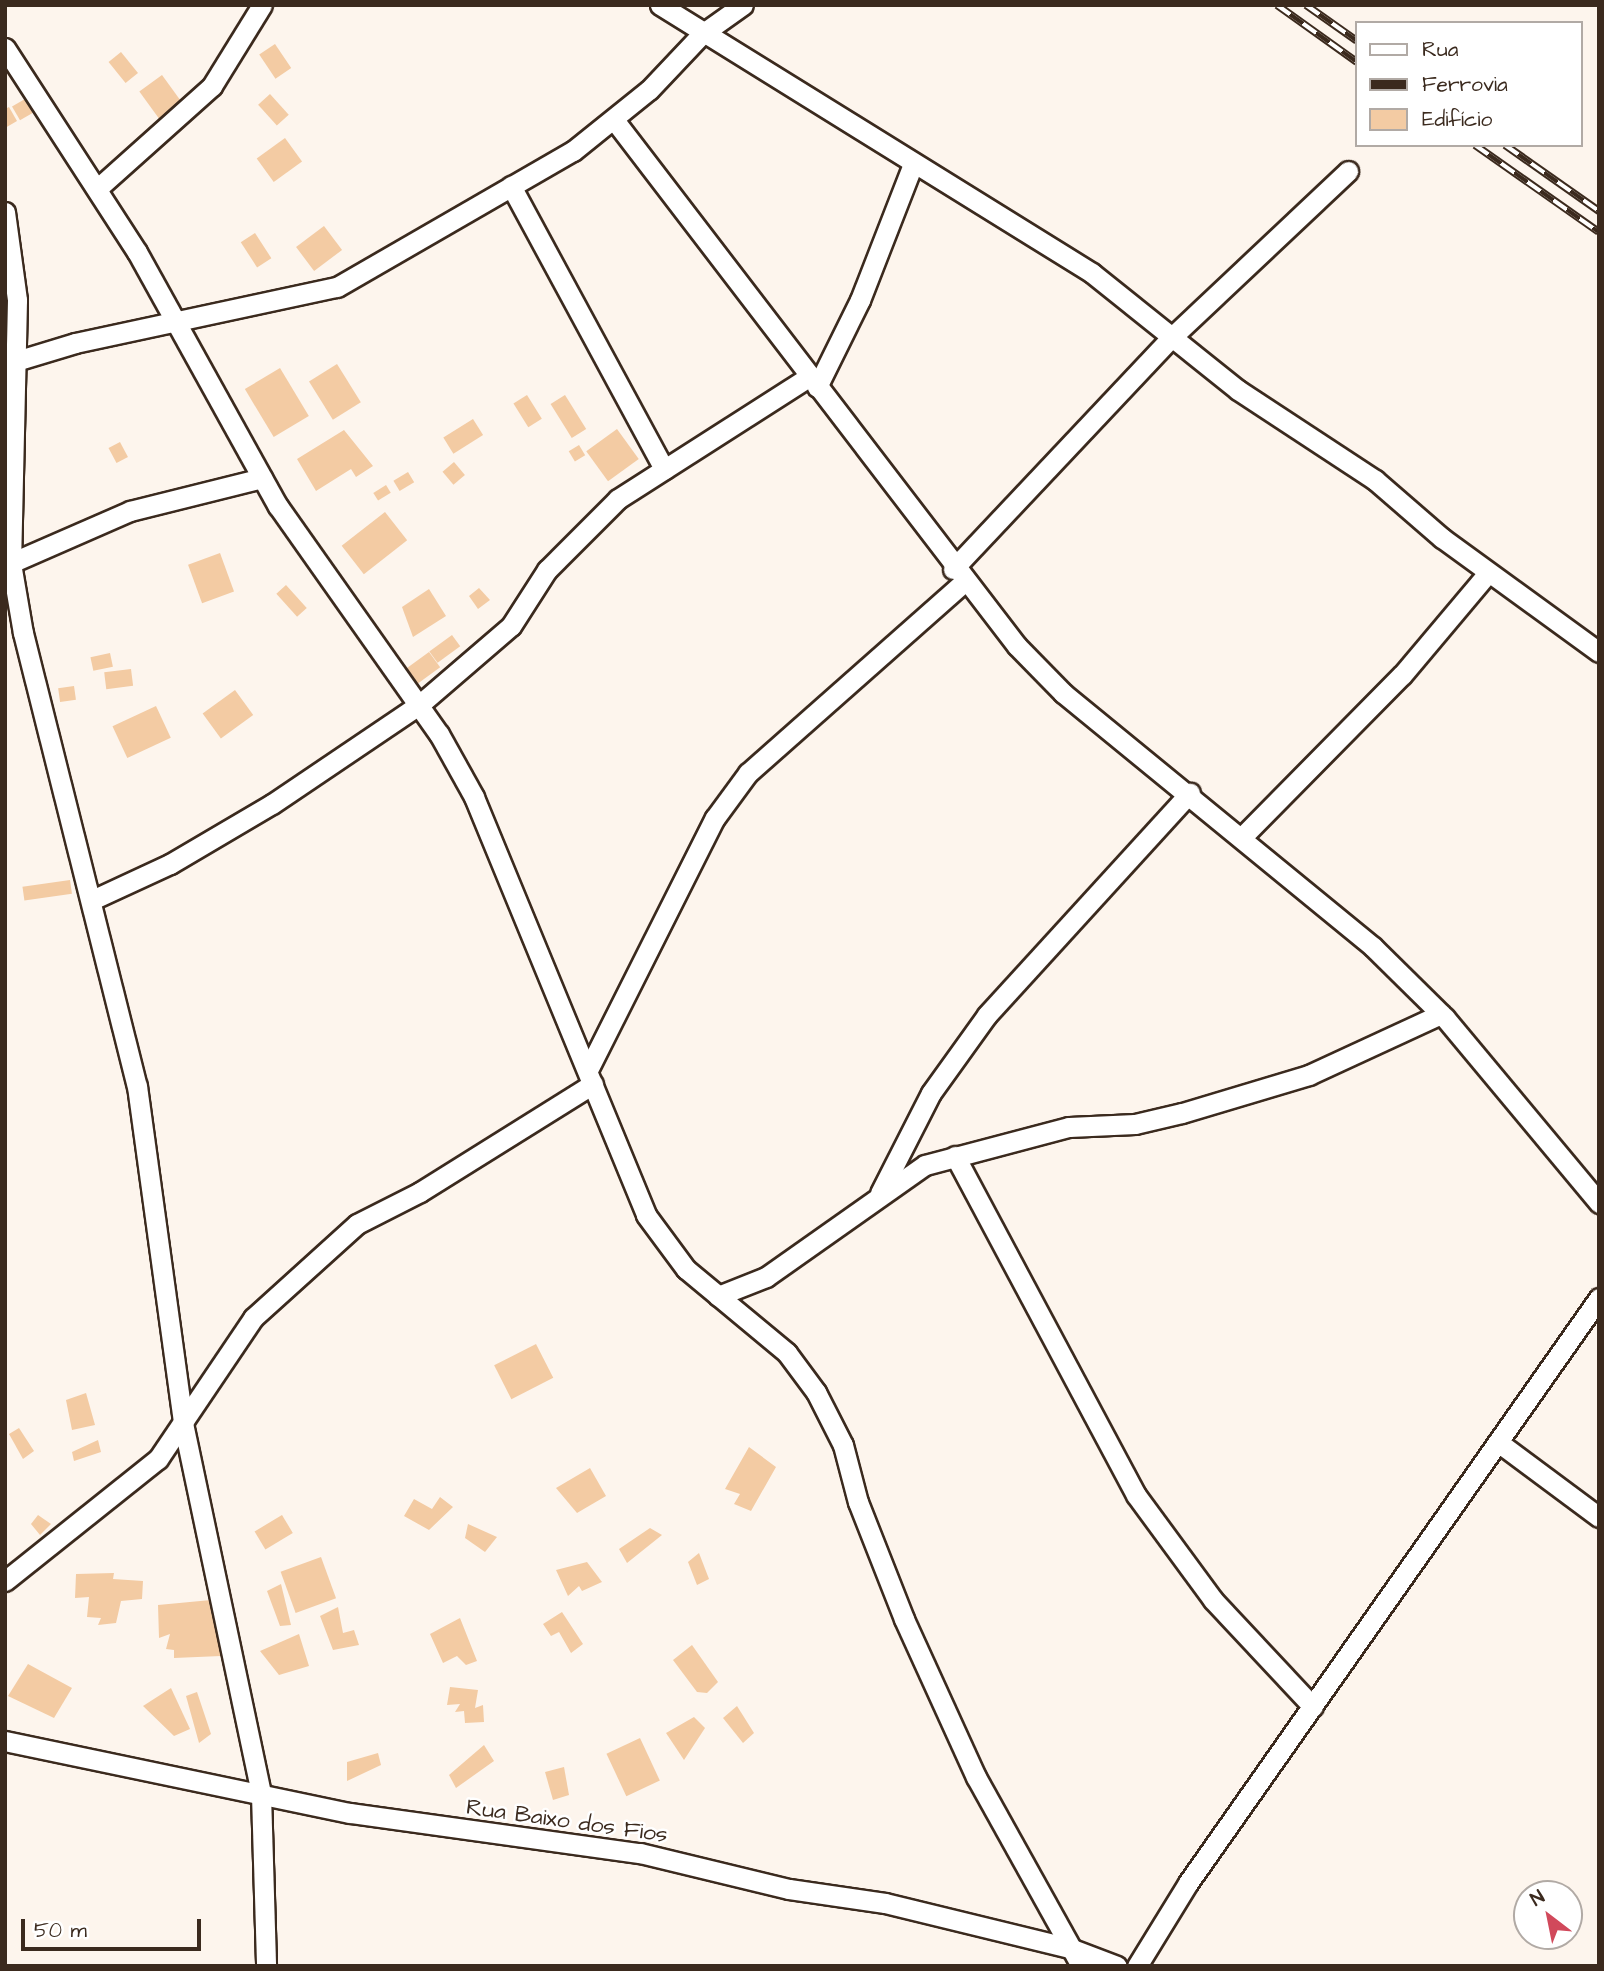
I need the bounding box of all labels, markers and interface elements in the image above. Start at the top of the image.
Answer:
legend [1356,21,1583,147]
text: Rua [1422,35,1458,64]
text: Ferrovia [1422,70,1508,99]
text: Edifício [1422,105,1492,134]
street label: Rua Baixo dos Fios [465,1793,669,1849]
north arrow [1513,1880,1583,1950]
text: N [1525,1884,1550,1913]
scale bar [24,1904,205,1948]
text: 50 m [34,1916,87,1945]

